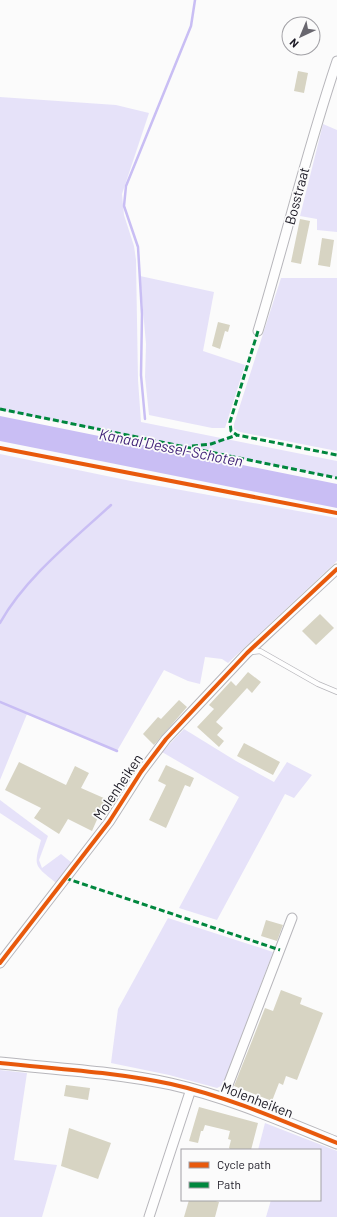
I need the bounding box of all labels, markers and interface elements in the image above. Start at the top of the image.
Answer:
north arrow [281,16,321,56]
text: N [287,36,301,51]
street label: Bosstraat [281,165,312,227]
water label: Kanaal Dessel-Schoten [98,424,245,470]
street label: Molenheiken [89,750,146,823]
street label: Molenheiken [219,1078,296,1121]
legend [181,1149,321,1201]
text: Cycle path [217,1157,271,1171]
text: Path [217,1177,241,1191]

